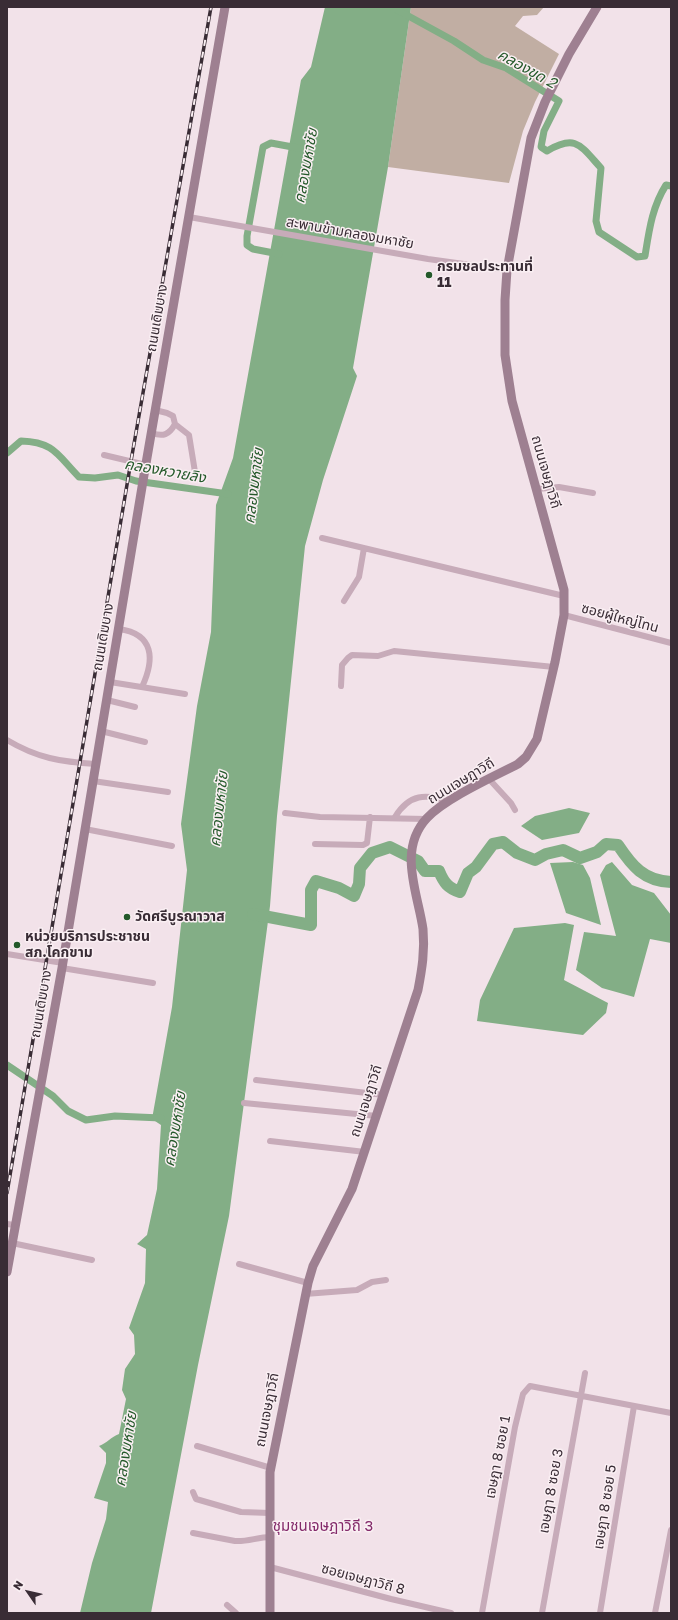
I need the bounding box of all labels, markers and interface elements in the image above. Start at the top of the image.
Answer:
water label: คลองขุด 2 [495,46,559,92]
water label: คลองมหาชัย [291,127,321,205]
street label: สะพานข้ามคลองมหาชัย [285,213,415,253]
place label: กรมชลประทานที่ 11 [437,259,533,292]
marker: กรมชลประทานที่ 11 [424,270,434,280]
street label: ถนนเดิมบาง [143,283,171,353]
street label: ถนนเจษฎาวิถี [528,434,564,510]
water label: คลองมหาชัย [240,447,268,525]
water label: คลองหวายลิง [123,455,207,487]
street label: ซอยผู้ใหญ่โทน [579,600,661,636]
street label: ถนนเดิมบาง [89,602,117,672]
street label: ถนนเจษฎาวิถี [424,754,498,808]
water label: คลองมหาชัย [206,770,232,848]
place label: วัดศรีบูรณาวาส [135,909,225,925]
marker: วัดศรีบูรณาวาส [122,912,132,922]
place label: หน่วยบริการประชาชน สภ.โคกขาม [25,929,150,962]
marker: หน่วยบริการประชาชน สภ.โคกขาม [12,940,22,950]
street label: ถนนเดิมบาง [27,969,55,1039]
street label: ถนนเจษฎาวิถี [346,1063,386,1139]
water label: คลองมหาชัย [160,1090,190,1168]
street label: ถนนเจษฎาวิถี [252,1372,282,1448]
water label: คลองมหาชัย [111,1410,141,1488]
street label: เจษฎา 8 ซอย 1 [482,1414,514,1500]
street label: เจษฎา 8 ซอย 3 [535,1447,567,1535]
street label: เจษฎา 8 ซอย 5 [590,1463,620,1551]
district label: ชุมชนเจษฎาวิถี 3 [273,1517,373,1535]
street label: ซอยเจษฎาวิถี 8 [319,1560,407,1598]
north arrow [8,1572,48,1612]
text: N [10,1578,25,1592]

